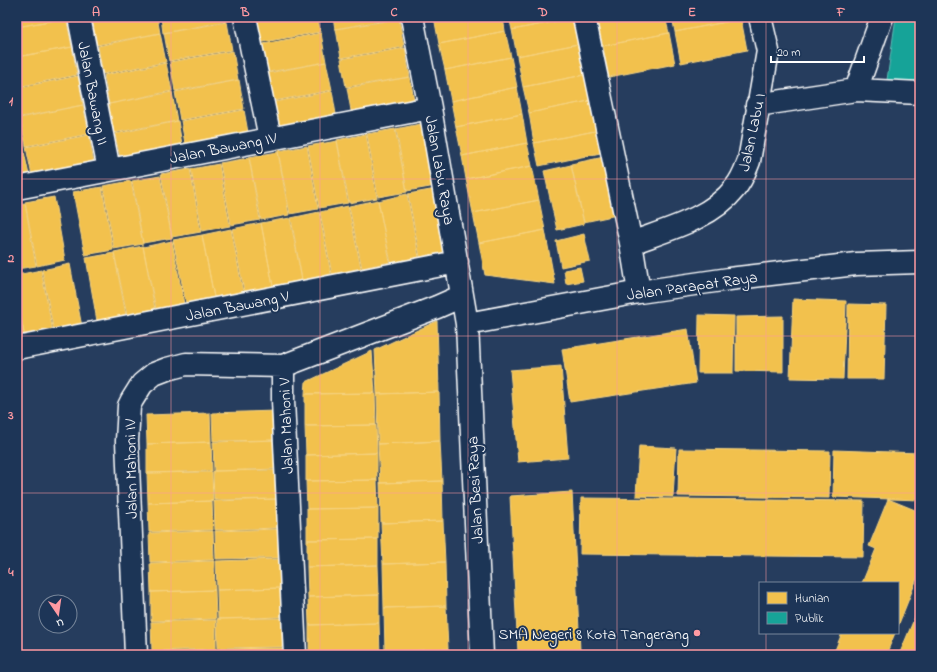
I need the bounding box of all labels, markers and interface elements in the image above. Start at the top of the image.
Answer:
text: A [92,3,100,22]
text: B [240,3,250,22]
text: C [390,3,398,22]
text: D [537,3,548,22]
text: E [688,3,696,22]
text: F [836,3,846,22]
scale bar [771,38,864,64]
street label: Jalan Bawang II [70,40,114,147]
text: 20 m [777,44,800,62]
street label: Jalan Labu I [733,91,773,174]
text: 1 [9,92,14,111]
street label: Jalan Labu Raya [418,114,460,227]
street label: Jalan Bawang IV [168,127,279,171]
text: 2 [7,249,15,268]
street label: Jalan Parapat Raya [625,266,759,308]
street label: Jalan Bawang V [184,285,292,329]
street label: Jalan Mahoni V [273,377,301,474]
text: 3 [7,406,14,425]
street label: Jalan Mahoni IV [119,418,145,519]
street label: Jalan Besi Raya [461,436,491,544]
text: 4 [7,563,14,582]
legend [759,582,899,634]
text: Hunian [795,590,829,608]
north arrow [38,594,78,634]
text: Publik [795,610,824,628]
text: U [55,614,65,631]
place label: SMA Negeri 8 Kota Tangerang [498,623,689,647]
marker: SMA Negeri 8 Kota Tangerang [692,628,702,638]

